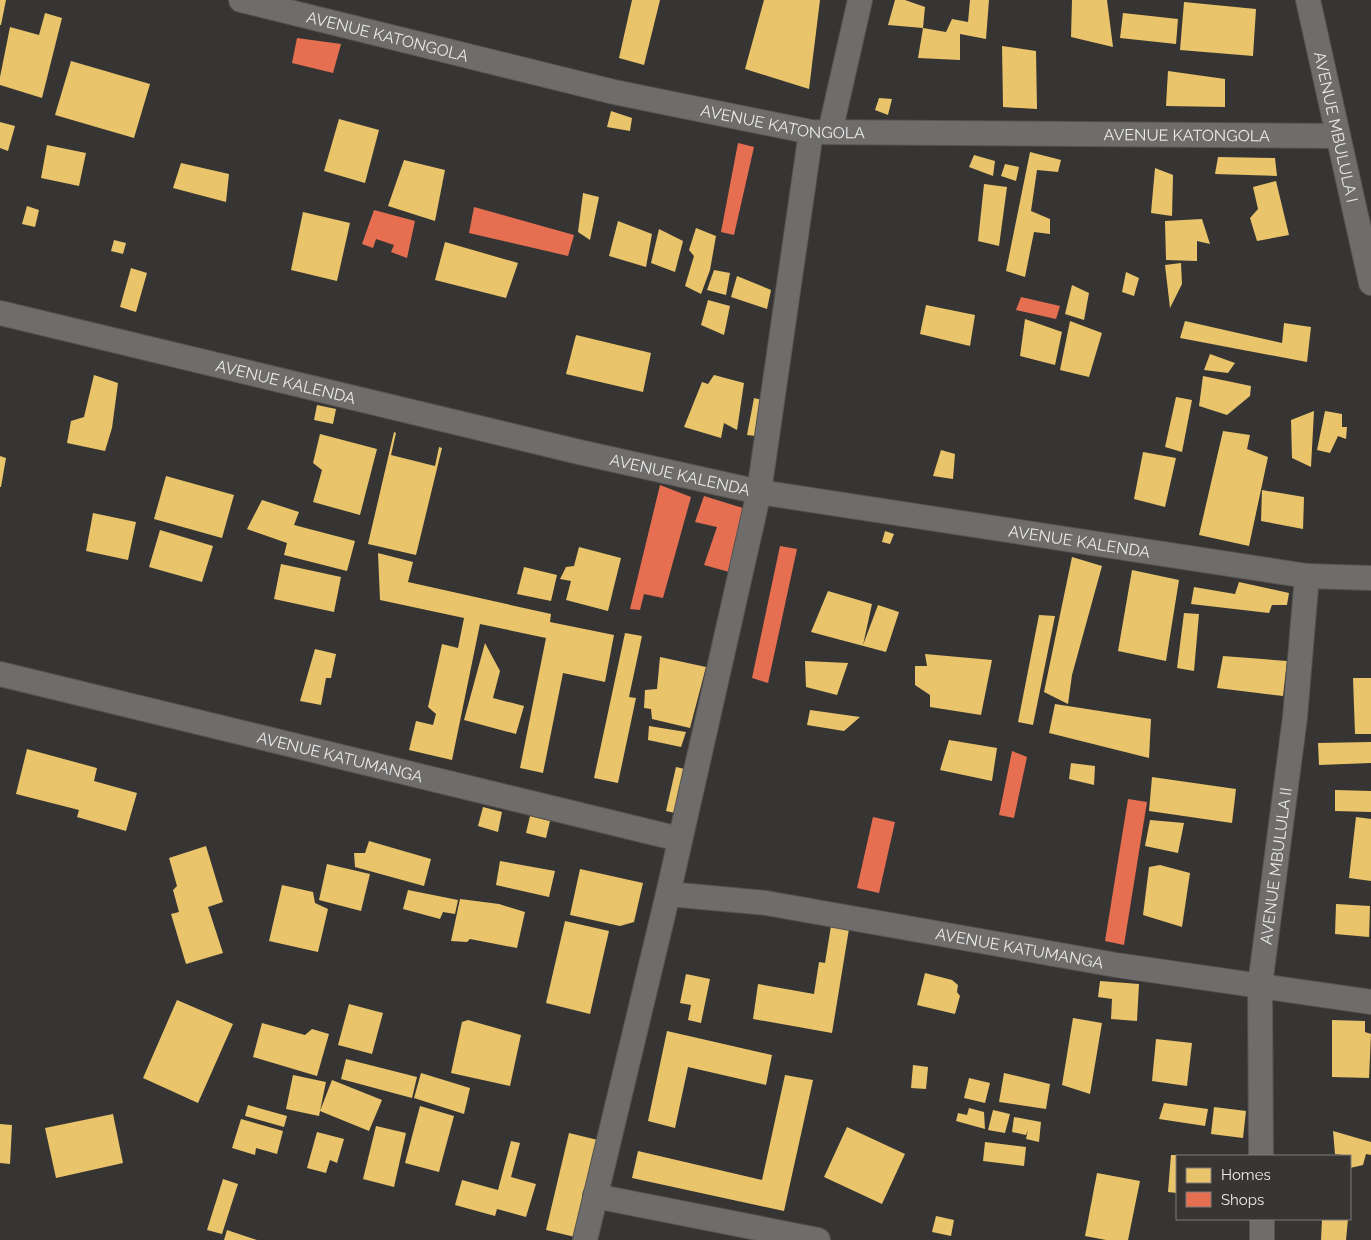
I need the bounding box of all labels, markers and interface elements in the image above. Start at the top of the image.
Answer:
street label: AVENUE KATONGOLA [305,8,471,66]
street label: AVENUE MBULULA I [1310,50,1362,204]
street label: AVENUE KATONGOLA [699,101,865,142]
street label: AVENUE KATONGOLA [1104,125,1270,145]
street label: AVENUE KALENDA [214,356,358,408]
street label: AVENUE KALENDA [608,450,752,500]
street label: AVENUE KALENDA [1007,521,1152,562]
street label: AVENUE KATUMANGA [255,728,425,787]
street label: AVENUE MBULULA II [1256,786,1296,946]
street label: AVENUE KATUMANGA [934,924,1105,973]
legend [1176,1155,1351,1220]
text: Homes [1221,1166,1271,1184]
text: Shops [1221,1191,1264,1209]

